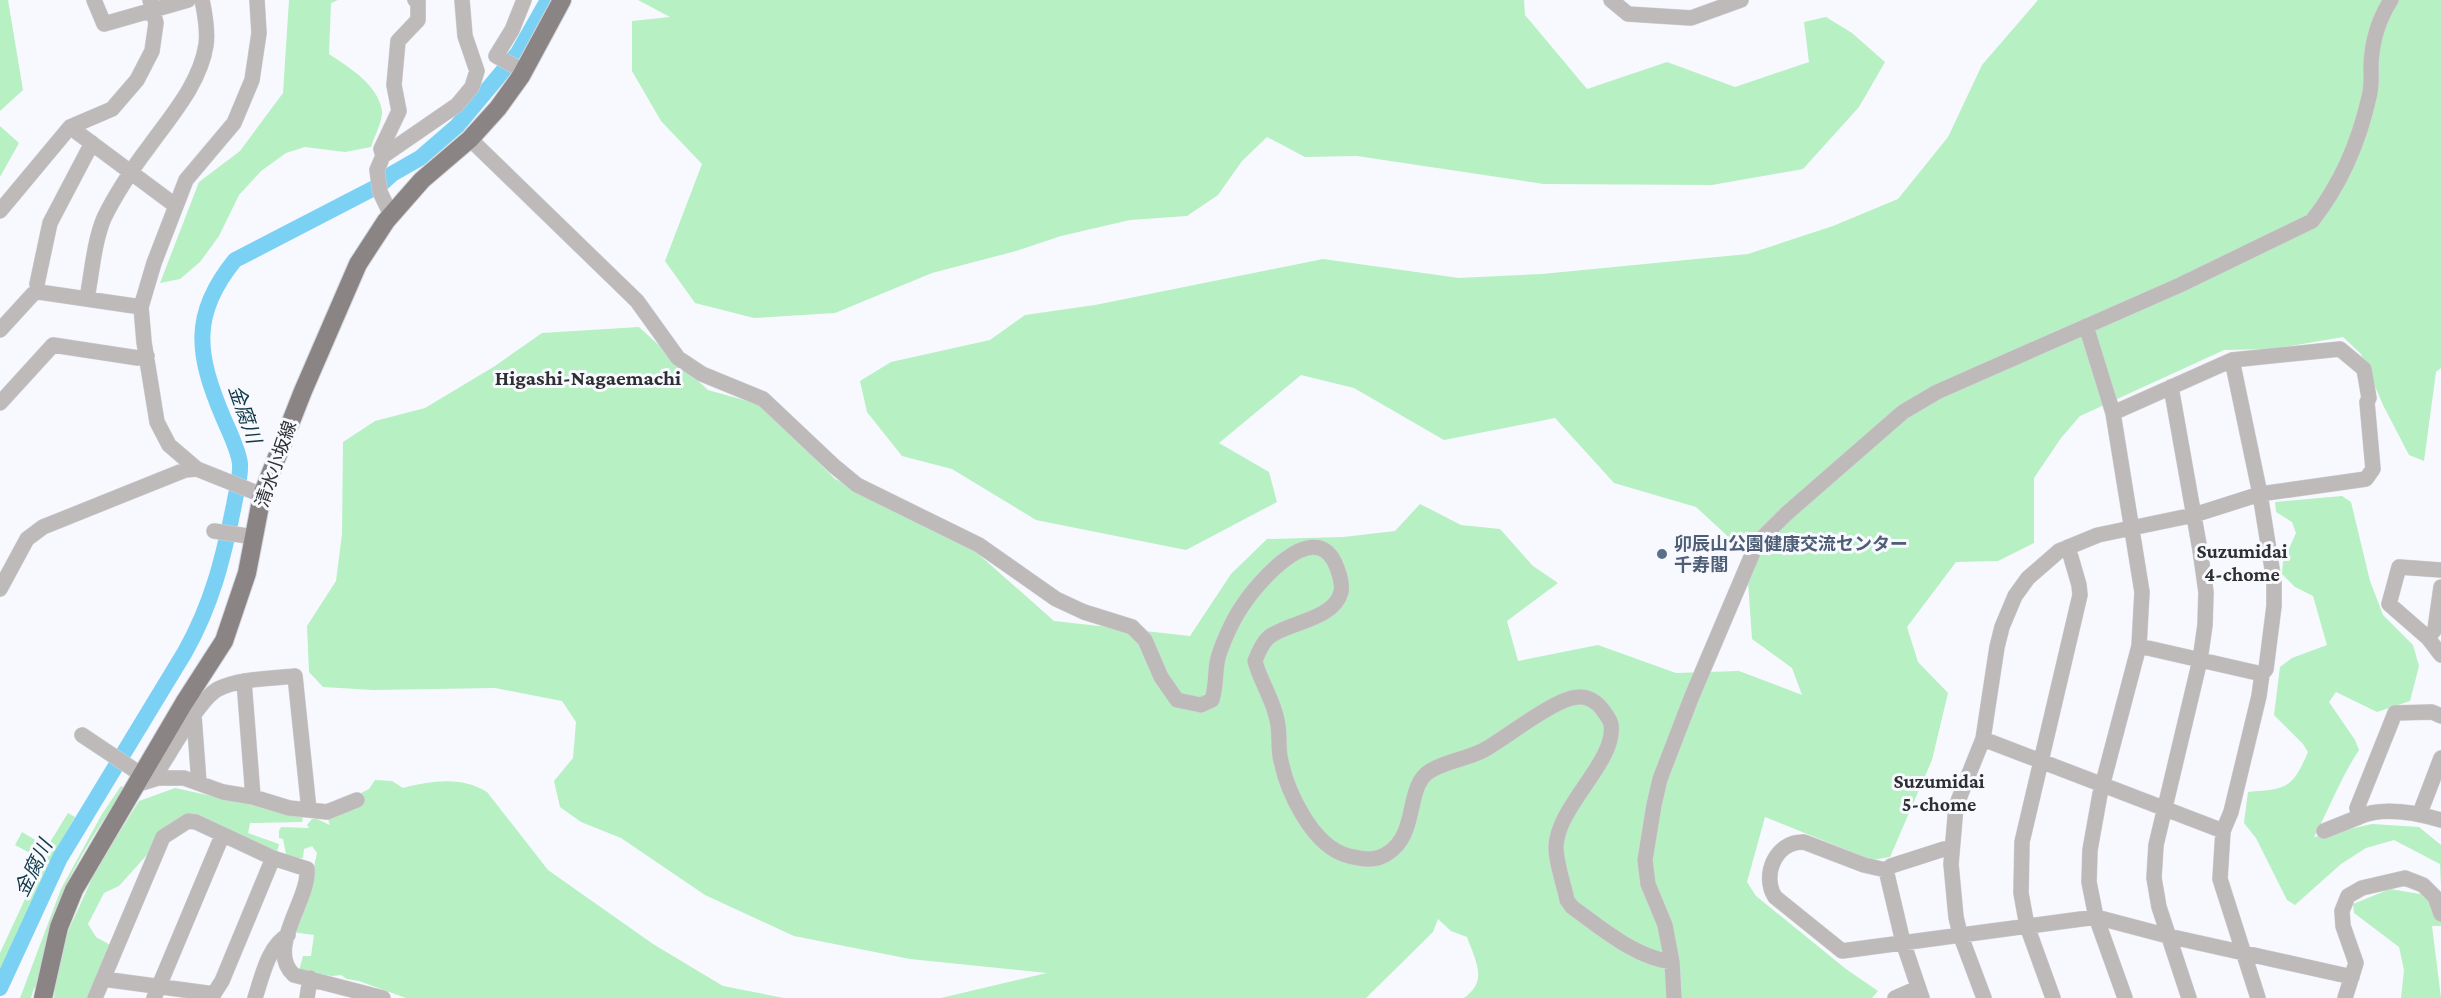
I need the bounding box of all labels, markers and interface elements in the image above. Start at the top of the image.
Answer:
district label: Higashi-Nagaemachi [495,366,681,390]
water label: 金腐川 [225,382,266,448]
street label: 清水小坂線 [252,418,300,510]
place label: 卯辰山公園健康交流センター 千寿閣 [1674,534,1908,575]
district label: Suzumidai 4-chome [2196,540,2288,585]
marker: 卯辰山公園健康交流センター 千寿閣 [1655,547,1669,561]
district label: Suzumidai 5-chome [1893,770,1985,815]
water label: 金腐川 [10,834,57,900]

